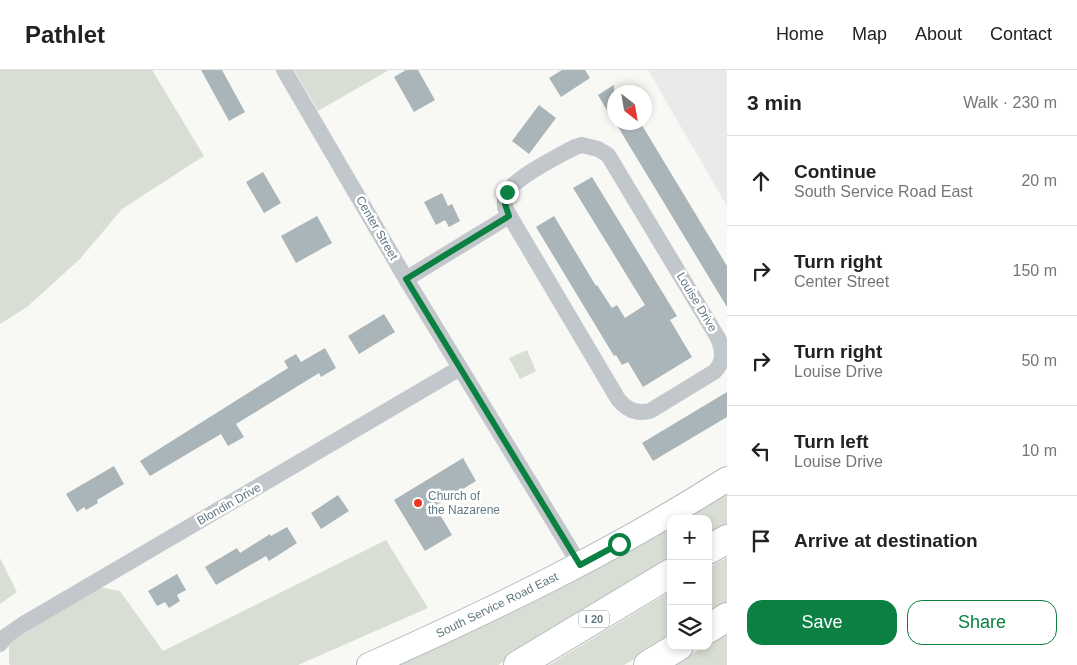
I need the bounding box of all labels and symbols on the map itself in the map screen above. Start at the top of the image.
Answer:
north arrow [607,85,652,130]
route end [496,181,519,204]
street label: Center Street [353,194,401,263]
street label: Louise Drive [674,270,720,334]
street label: Blondin Drive [195,480,264,528]
place label: Church of the Nazarene [428,489,500,517]
marker: Church of the Nazarene [412,497,424,509]
route start [608,533,631,556]
street label: South Service Road East [434,569,561,641]
road number: I 20 [579,610,609,628]

